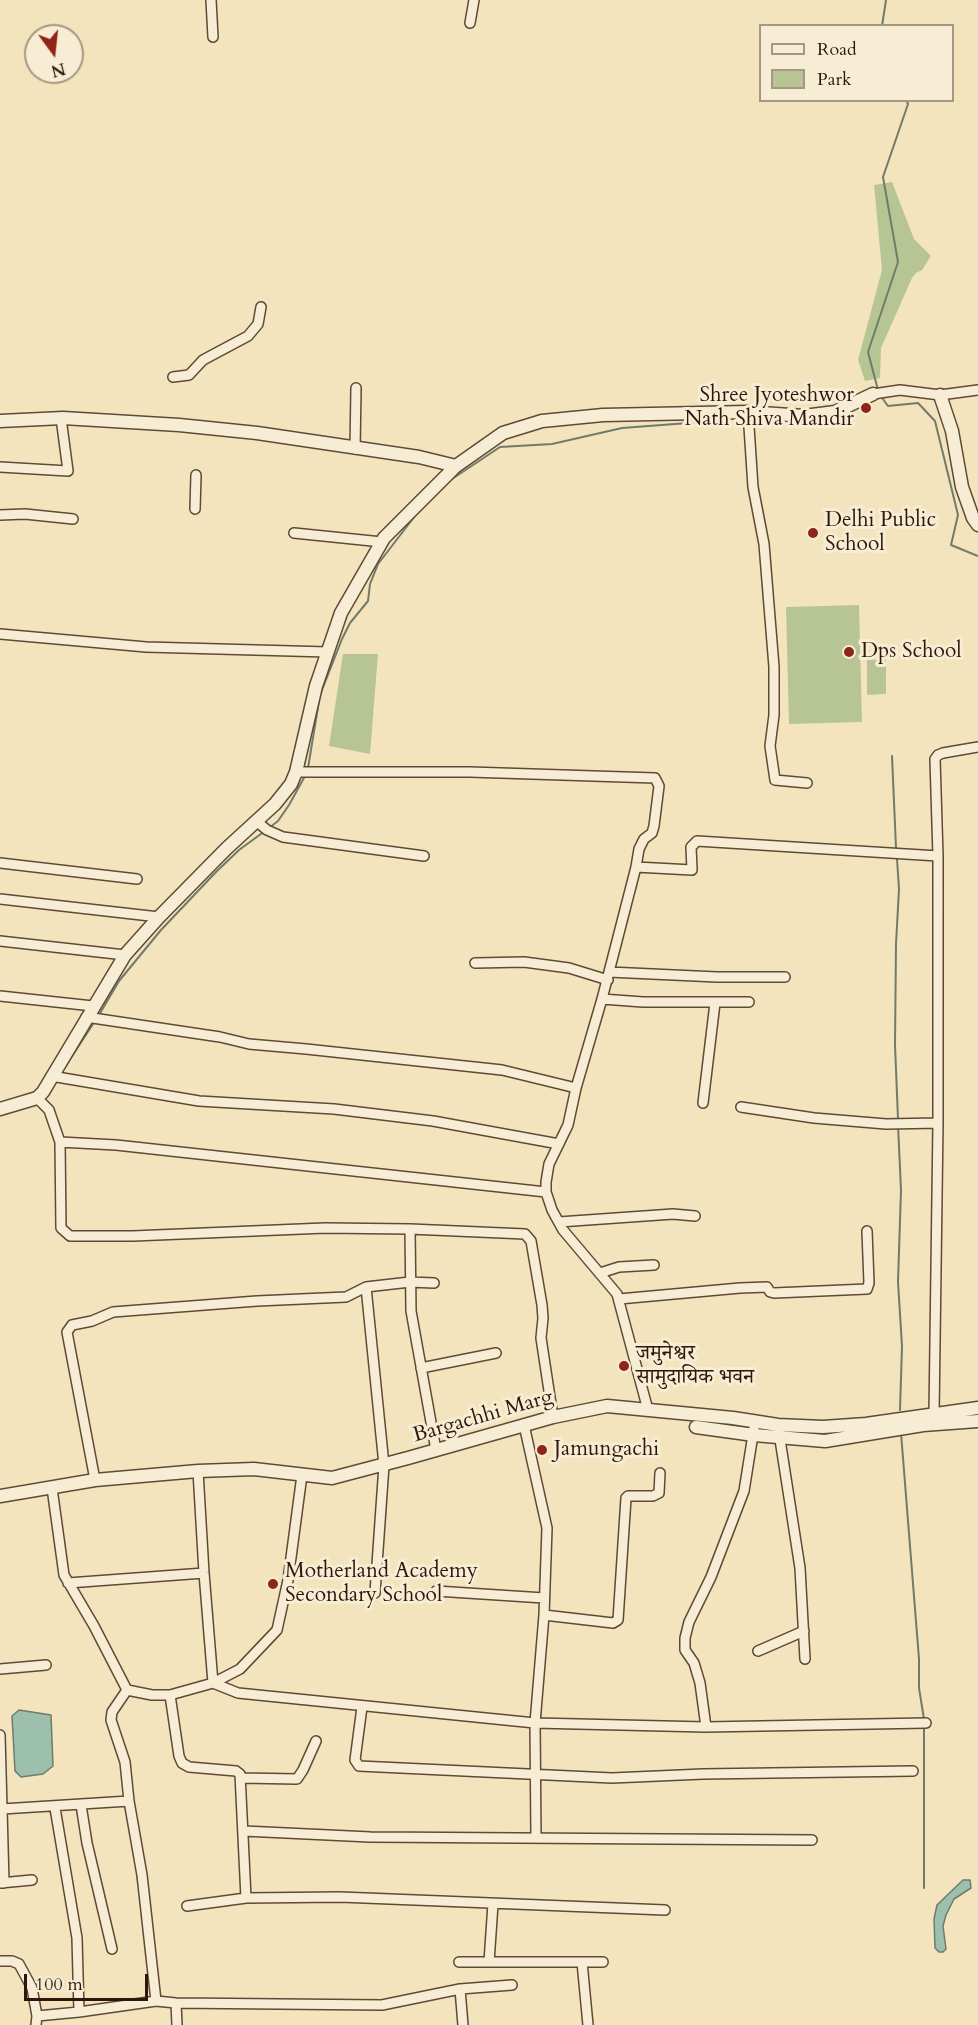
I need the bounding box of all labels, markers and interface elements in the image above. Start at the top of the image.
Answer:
north arrow [24,24,84,84]
legend [759,24,954,102]
text: Road [817,37,857,62]
text: N [49,57,68,82]
text: Park [817,67,852,92]
place label: Shree Jyoteshwor Nath Shiva Mandir [684,383,854,433]
marker: Shree Jyoteshwor Nath Shiva Mandir [859,401,873,415]
place label: Delhi Public School [825,508,936,558]
marker: Delhi Public School [806,526,820,540]
place label: Dps School [861,639,962,665]
marker: Dps School [842,645,856,659]
place label: जमुनेश्वर सामुदायिक भवन [636,1341,754,1391]
marker: जमुनेश्वर सामुदायिक भवन [617,1359,631,1373]
street label: Bargachhi Marg [410,1385,556,1449]
place label: Jamungachi [554,1437,659,1463]
marker: Jamungachi [535,1443,549,1457]
place label: Motherland Academy Secondary School [285,1559,478,1609]
marker: Motherland Academy Secondary School [266,1577,280,1591]
scale bar [27,1962,152,2000]
text: 100 m [35,1972,83,1997]

